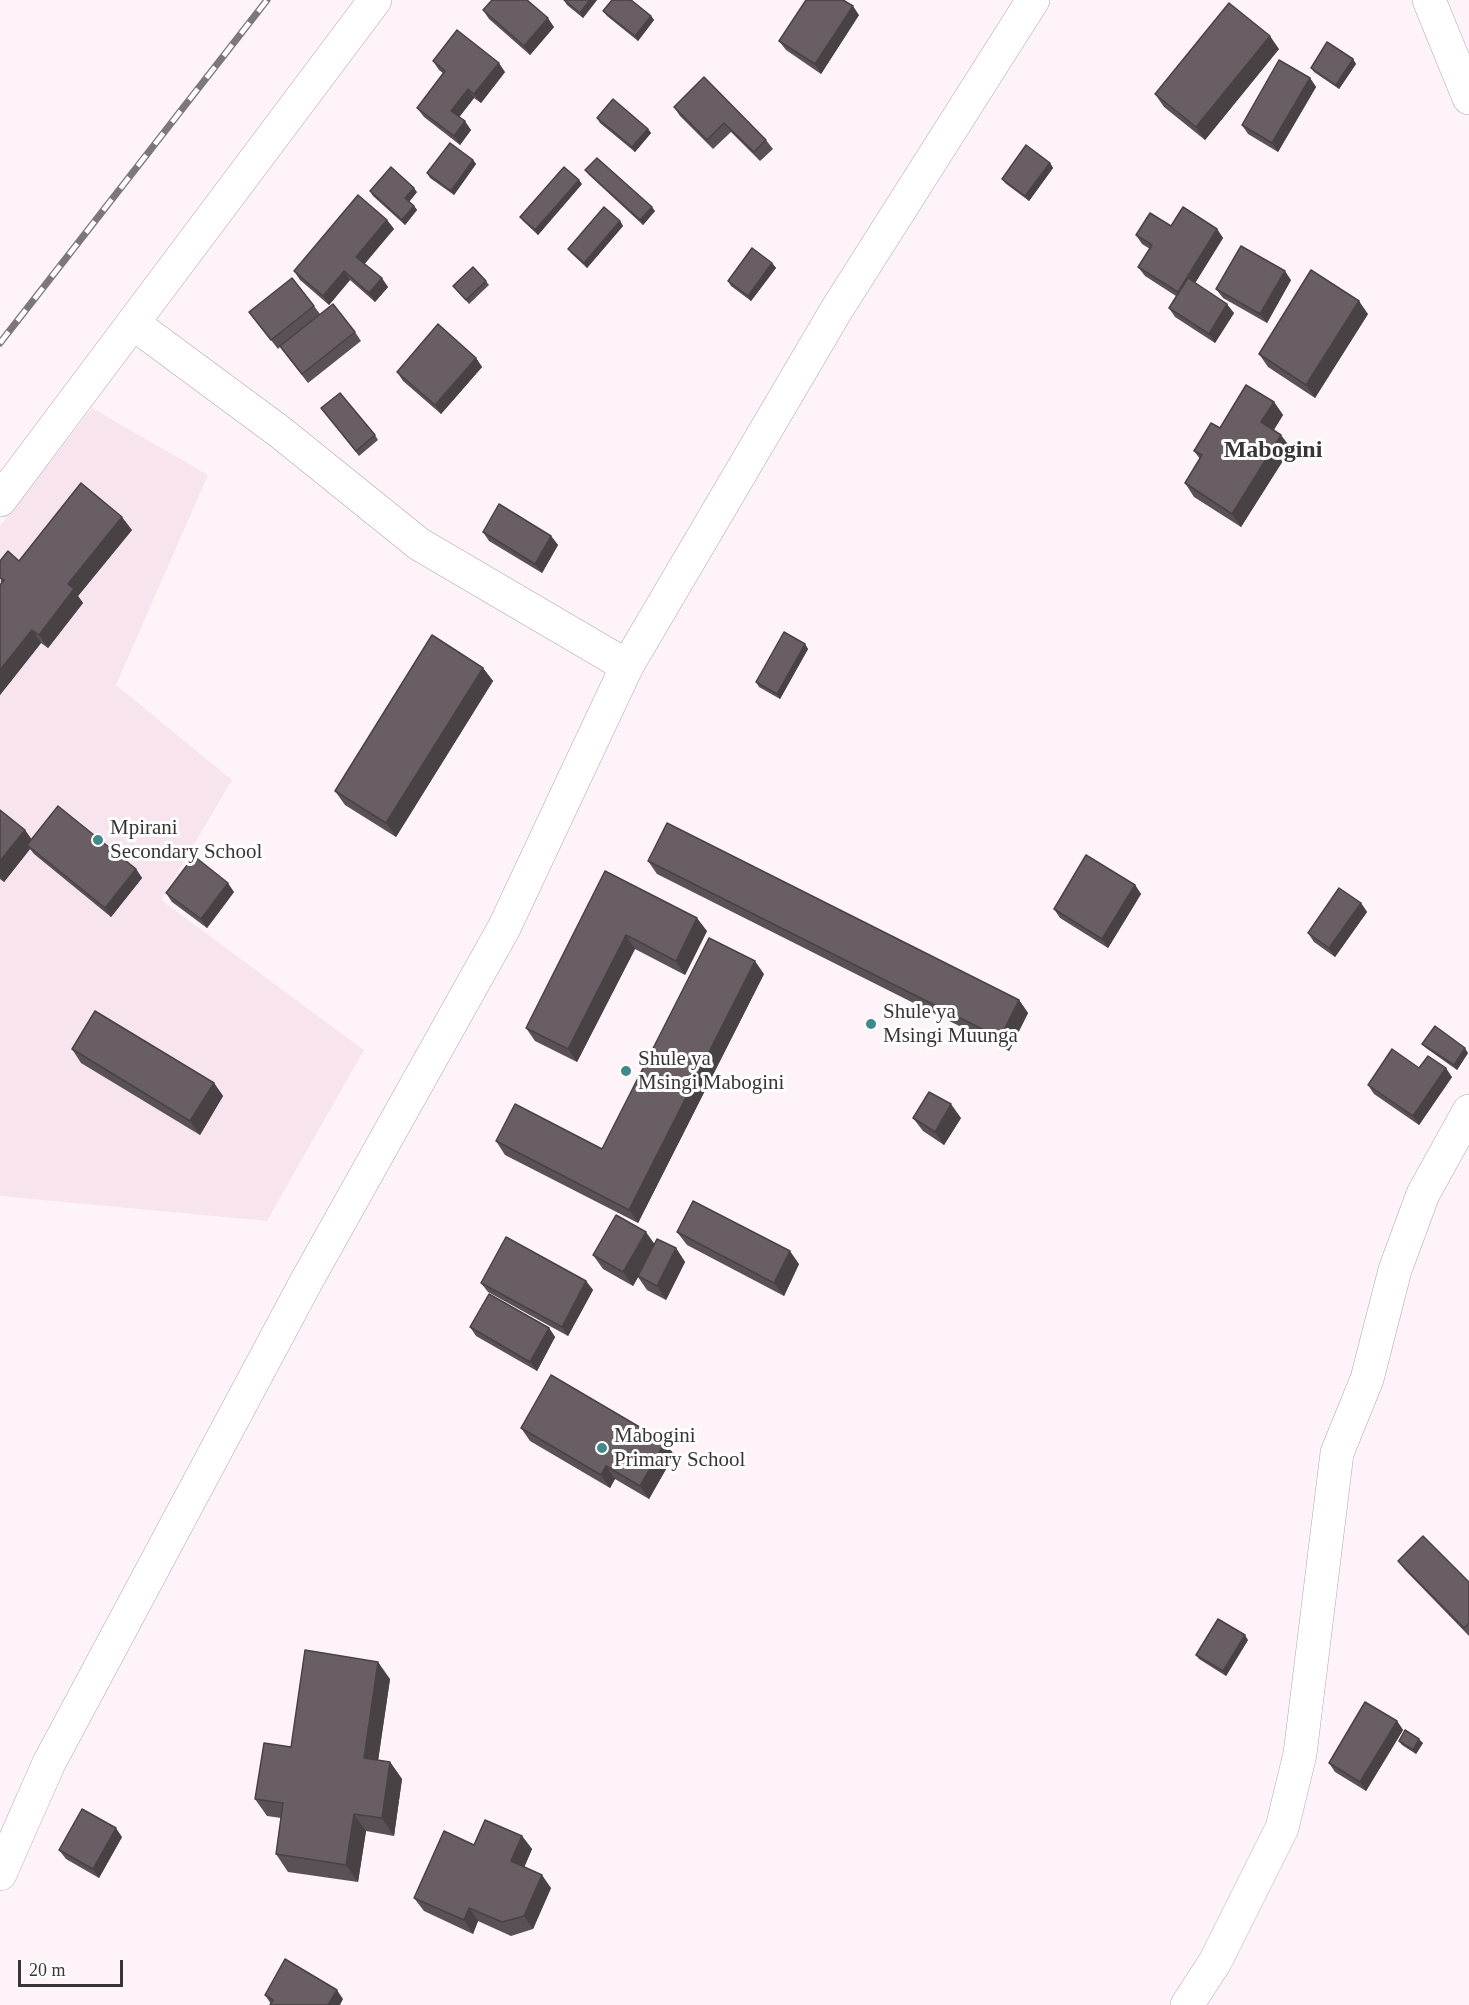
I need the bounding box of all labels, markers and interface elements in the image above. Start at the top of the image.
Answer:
district label: Mabogini [1224,437,1322,465]
place label: Mpirani Secondary School [110,815,262,865]
marker: Mpirani Secondary School [91,833,105,847]
place label: Shule ya Msingi Muunga [883,999,1018,1049]
marker: Shule ya Msingi Muunga [864,1017,878,1031]
place label: Shule ya Msingi Mabogini [638,1046,784,1096]
marker: Shule ya Msingi Mabogini [619,1064,633,1078]
place label: Mabogini Primary School [614,1423,745,1473]
marker: Mabogini Primary School [595,1441,609,1455]
scale bar [21,1948,126,1986]
text: 20 m [29,1960,66,1980]

